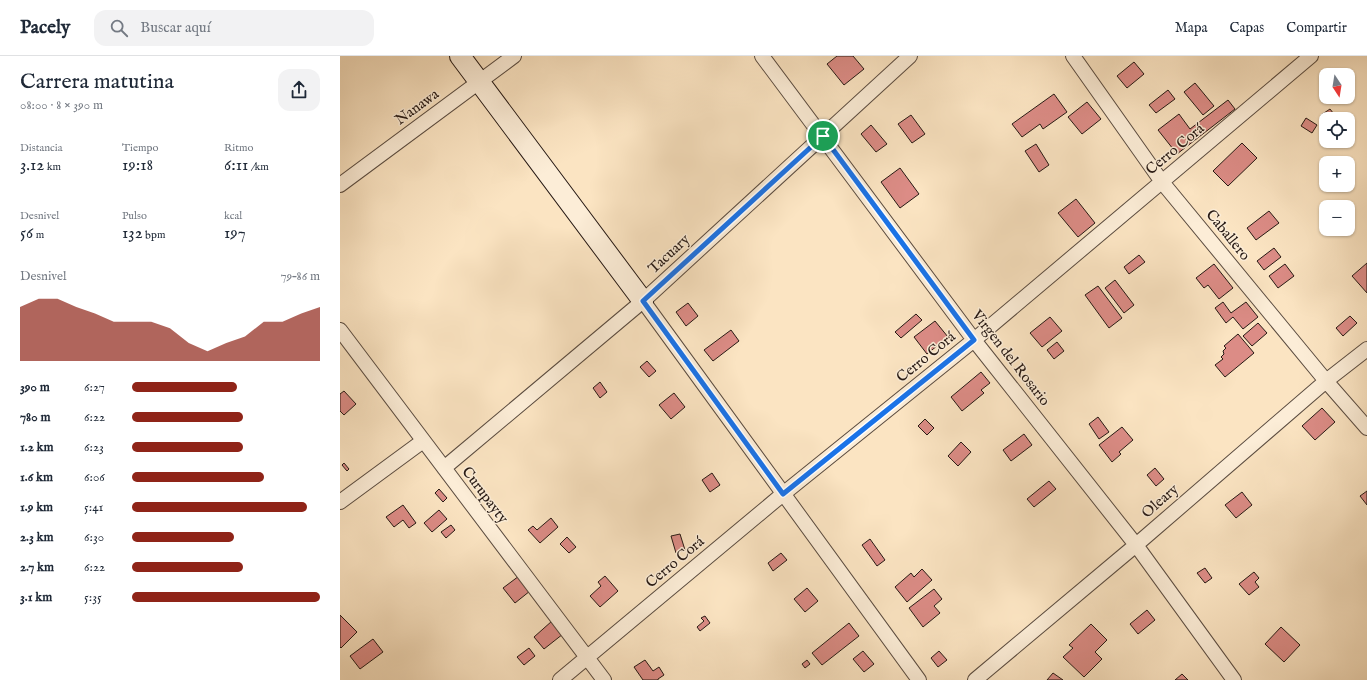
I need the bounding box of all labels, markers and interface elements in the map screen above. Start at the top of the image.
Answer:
search box [94,10,374,46]
text: Pacely [20,16,70,40]
icon: search [108,17,130,39]
text: Buscar aquí [140,18,211,37]
text: Mapa [1175,19,1208,37]
text: Capas [1230,19,1264,37]
text: Compartir [1286,19,1347,37]
text: Carrera matutina [20,68,174,96]
north arrow [1319,68,1355,104]
map controls [1319,68,1355,236]
button: share [278,69,320,111]
street label: Nanawa [391,84,443,129]
text: 08:00 · 8 × 390 m [20,97,103,114]
button: locate [1319,112,1355,148]
pin [806,119,840,153]
street label: Cerro Corá [1142,119,1209,179]
icon: arrive [812,125,834,147]
text: Distancia [20,141,62,155]
text: Tiempo [122,141,158,155]
text: Ritmo [224,141,253,155]
text: 3.12 [20,155,44,176]
text: 19:18 [122,155,153,176]
text: 6:11 [224,155,248,176]
button: + [1319,156,1355,192]
text: km [44,160,61,174]
text: /km [248,160,269,174]
button: − [1319,200,1355,236]
street label: Caballero [1202,206,1254,264]
text: Desnivel [20,209,59,223]
text: Pulso [122,209,147,223]
text: kcal [224,209,242,223]
text: 56 [20,223,33,244]
text: 132 [122,223,143,244]
text: 197 [224,223,246,244]
text: m [33,228,44,242]
text: bpm [143,228,165,242]
street label: Tacuary [644,230,694,278]
text: Desnivel [20,268,67,285]
text: 79–86 m [280,268,320,285]
street label: Virgen del Rosario [967,305,1054,410]
street label: Cerro Corá [893,327,960,387]
text: 390 m [20,379,50,396]
text: 6:27 [84,379,105,396]
text: 780 m [20,409,50,426]
text: 6:22 [84,409,105,426]
text: 1.2 km [20,439,54,456]
text: 6:23 [84,439,104,456]
street label: Curupayty [458,463,513,528]
text: 1.6 km [20,469,53,486]
text: 6:06 [84,469,105,486]
street label: Oleary [1138,479,1183,522]
text: 1.9 km [20,499,53,516]
text: 5:41 [84,499,103,516]
text: 2.3 km [20,529,54,546]
text: 6:30 [84,529,104,546]
street label: Cerro Corá [642,532,709,592]
text: 2.7 km [20,559,54,576]
text: 6:22 [84,559,105,576]
text: 3.1 km [20,589,52,606]
text: 5:35 [84,589,102,606]

